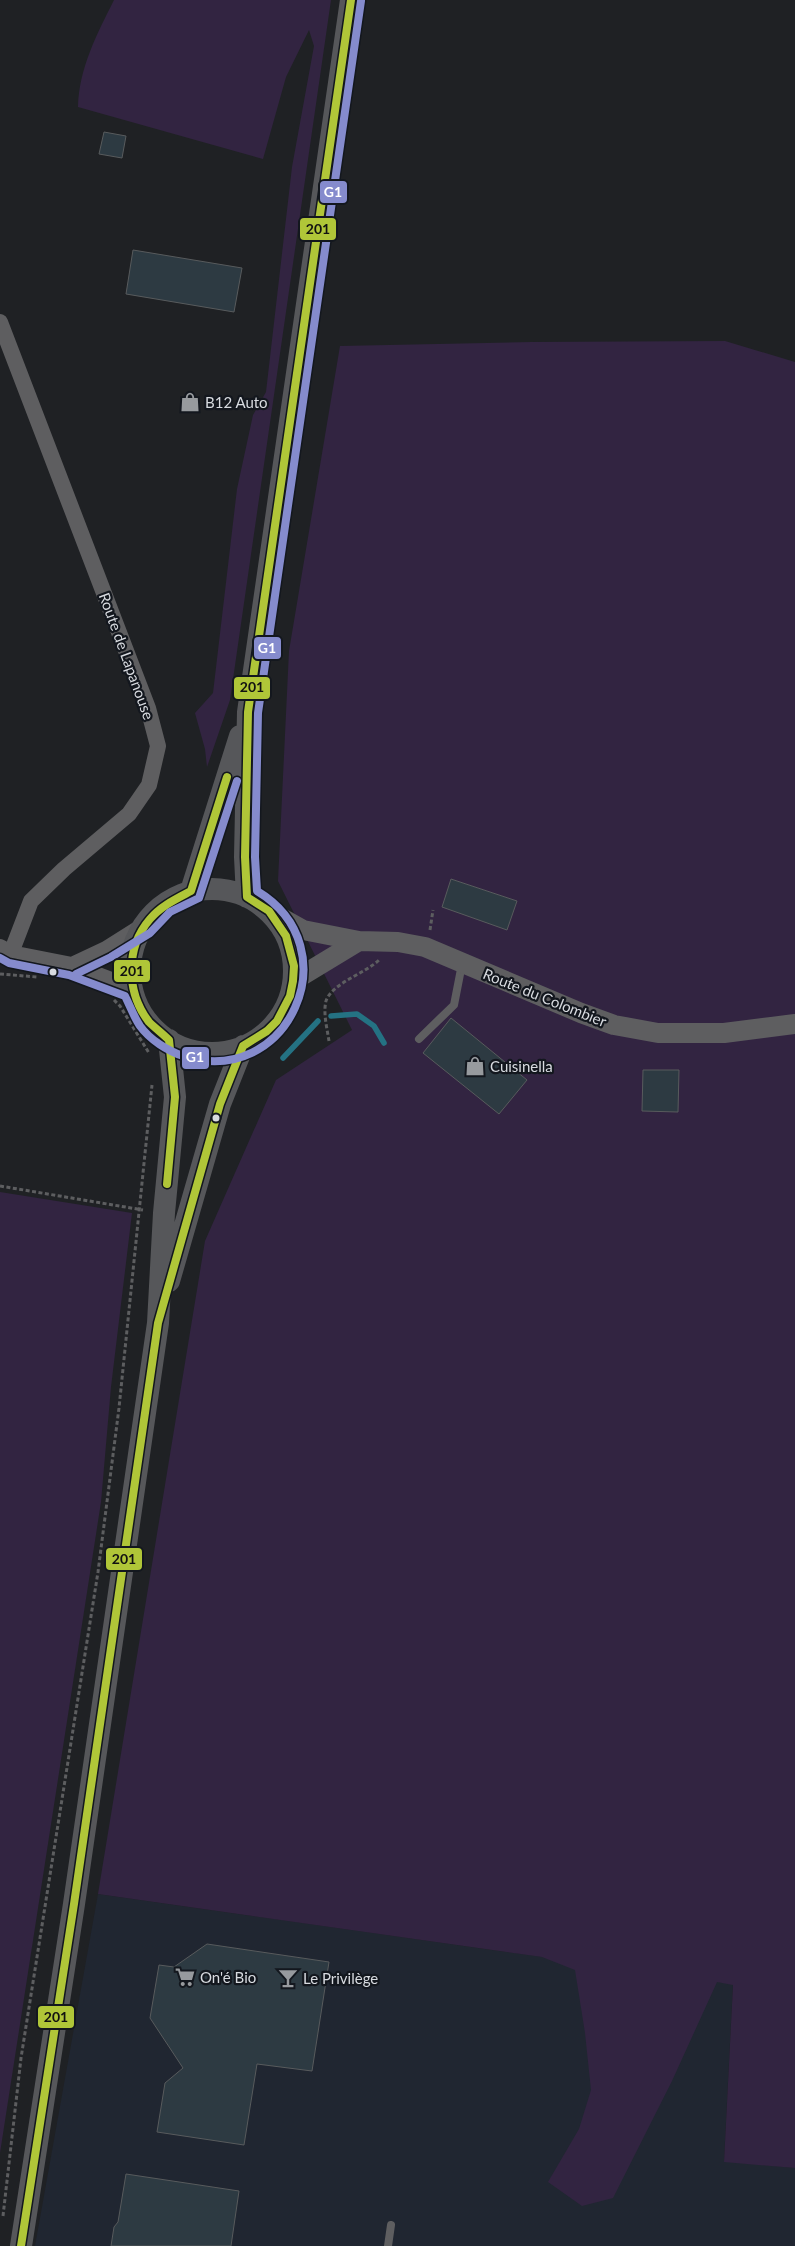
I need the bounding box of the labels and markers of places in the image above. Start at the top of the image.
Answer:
shop icon: B12 Auto [179,391,201,413]
place label: B12 Auto [205,393,268,411]
unlabelled marker [48,967,58,977]
shop icon: Cuisinella [464,1055,486,1077]
place label: Cuisinella [490,1057,553,1075]
unlabelled marker [211,1113,221,1123]
supermarket icon: On'é Bio [174,1966,196,1988]
bar icon: Le Privilège [277,1967,299,1989]
place label: On'é Bio [200,1968,256,1986]
place label: Le Privilège [303,1969,378,1987]

